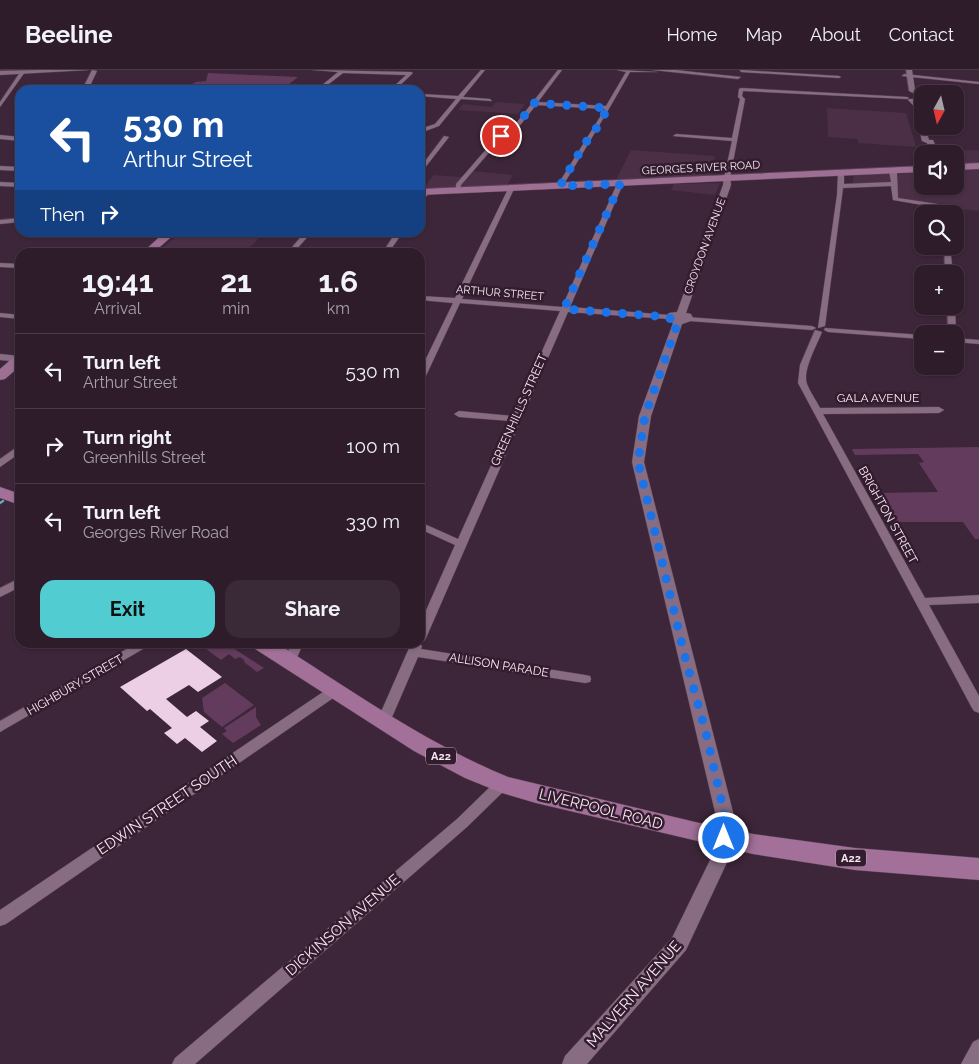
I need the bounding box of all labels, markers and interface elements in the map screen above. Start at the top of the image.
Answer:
text: Beeline [25,20,113,49]
text: Home [666,24,717,45]
text: Map [745,24,782,45]
text: About [810,24,861,45]
text: Contact [889,24,954,45]
north arrow [914,85,964,135]
map controls [914,85,964,375]
text: 530 m [123,104,224,145]
icon: left [40,105,105,170]
pin [480,115,522,157]
icon: arrive [487,122,515,150]
button: sound [914,145,964,195]
text: Arthur Street [123,146,253,172]
street label: GEORGES RIVER ROAD [642,158,761,178]
street label: CROYDON AVENUE [682,196,729,296]
icon: right [95,200,123,228]
text: Then [40,203,85,225]
button: search [914,205,964,255]
text: 19:41 [82,264,154,299]
text: 21 [220,264,252,299]
text: 1.6 [319,264,358,299]
button: + [914,265,964,315]
street label: ARTHUR STREET [455,283,545,303]
text: Arrival [94,299,141,318]
text: min [222,299,250,318]
text: km [327,299,350,318]
button: − [914,325,964,375]
text: Turn left [83,351,160,373]
street label: GREENHILLS STREET [488,351,550,468]
icon: left [40,357,68,385]
text: 530 m [346,360,400,382]
text: Arthur Street [83,373,177,392]
street label: GALA AVENUE [837,391,919,405]
text: Turn right [83,426,172,448]
icon: right [40,432,68,460]
text: 100 m [346,435,400,457]
text: Greenhills Street [83,448,206,467]
street label: BRIGHTON STREET [855,464,921,567]
text: Turn left [83,501,160,523]
icon: left [40,507,68,535]
text: 330 m [346,510,400,532]
text: Georges River Road [83,523,229,542]
button: Exit [40,580,215,638]
button: Share [225,580,400,638]
street label: ALLISON PARADE [448,650,550,680]
street label: HIGHBURY STREET [24,651,126,718]
road number: A22 [426,748,456,764]
street label: EDWIN STREET SOUTH [94,751,240,859]
street label: LIVERPOOL ROAD [537,785,665,833]
position arrow [697,811,749,863]
road number: A22 [836,850,866,866]
street label: DICKINSON AVENUE [282,870,404,980]
street label: MALVERN AVENUE [583,937,685,1051]

